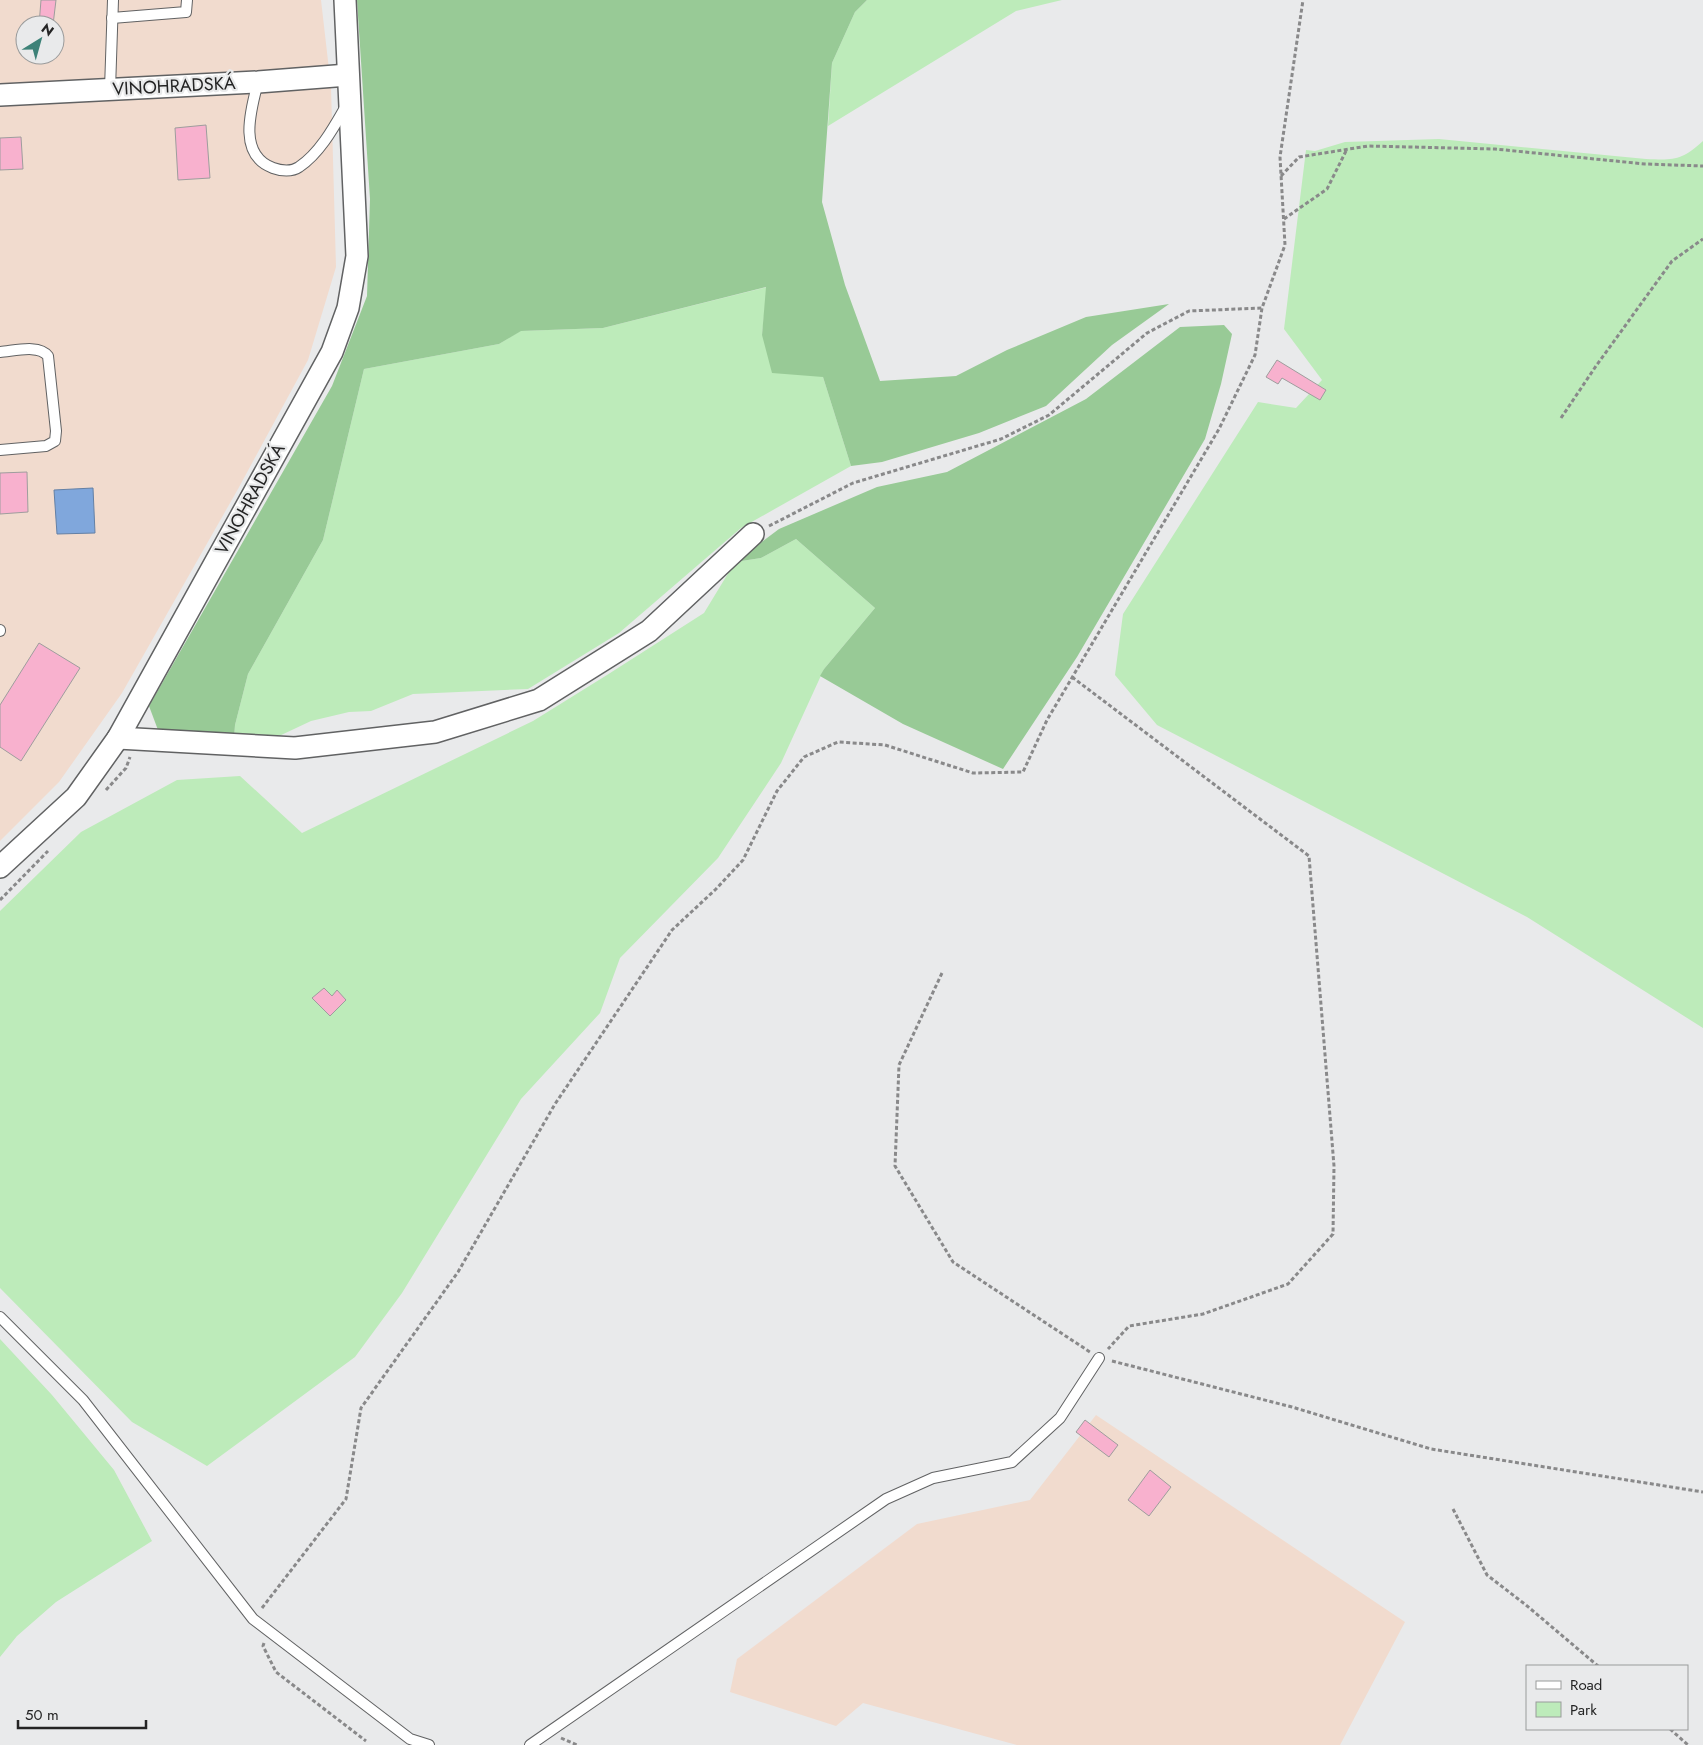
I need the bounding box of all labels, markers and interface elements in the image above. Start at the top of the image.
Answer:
north arrow [15,15,65,65]
text: N [37,18,58,41]
street label: VINOHRADSKÁ [112,70,236,102]
street label: VINOHRADSKÁ [209,439,291,559]
legend [1526,1665,1688,1730]
text: Road [1570,1674,1602,1696]
scale bar [18,1698,145,1730]
text: Park [1570,1699,1597,1721]
text: 50 m [25,1704,59,1726]

